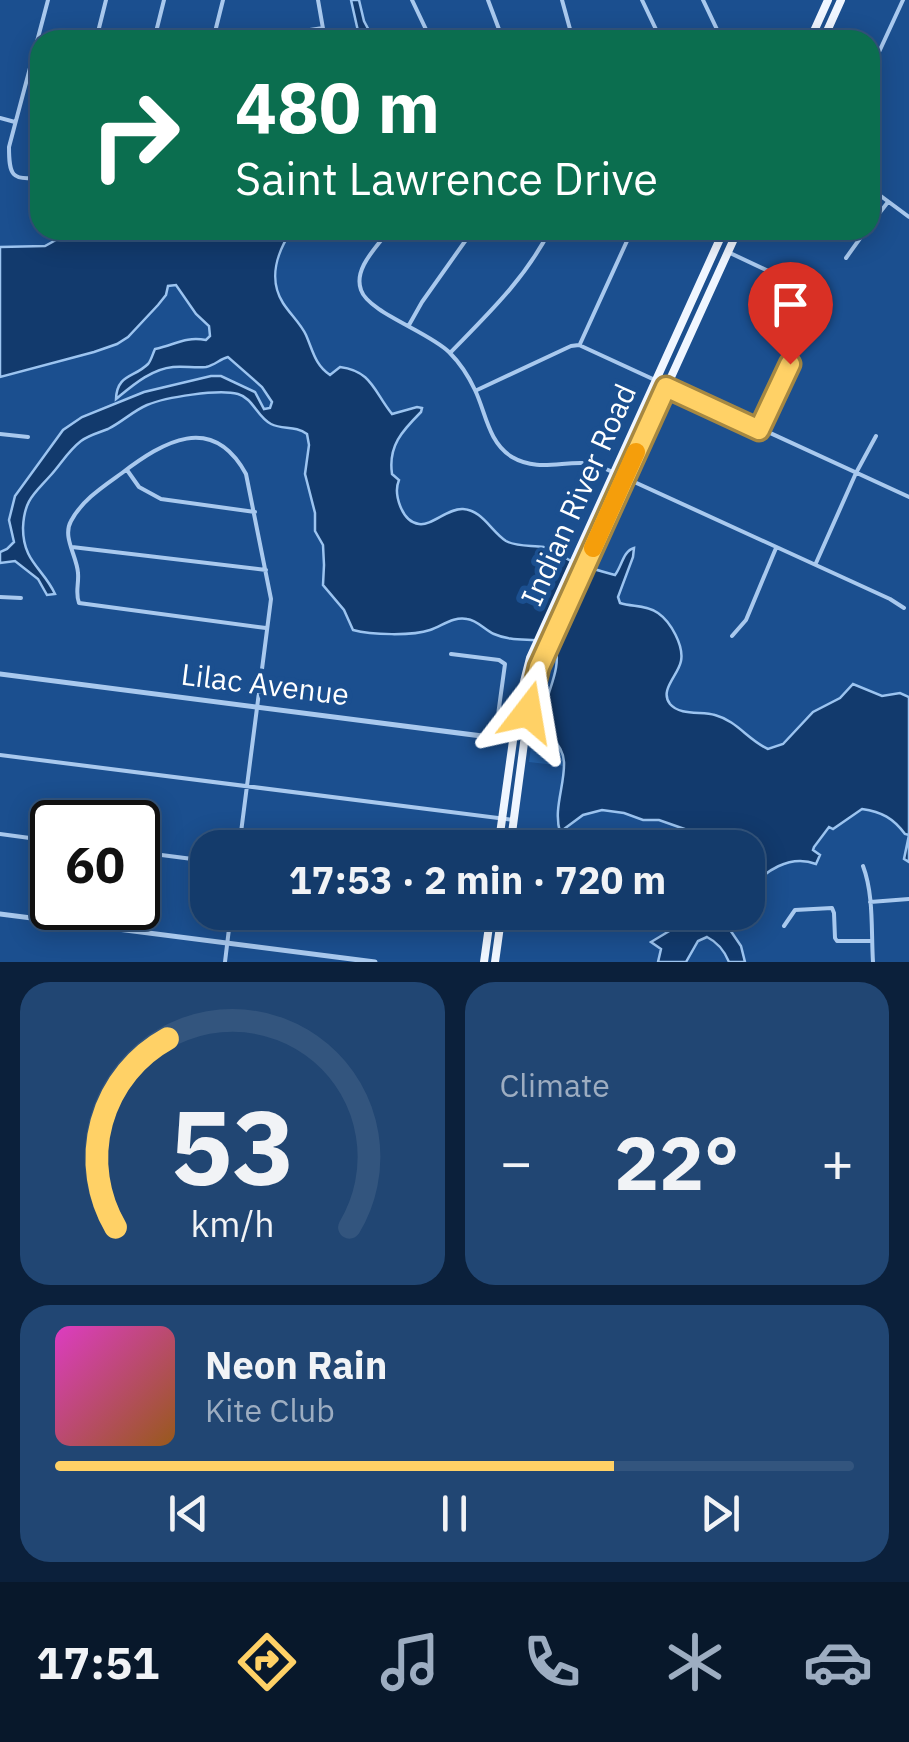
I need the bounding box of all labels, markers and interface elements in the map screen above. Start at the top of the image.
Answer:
text: 480 m [235,61,440,152]
icon: right [70,70,200,200]
text: Saint Lawrence Drive [235,149,658,207]
pin [748,262,833,365]
icon: arrive [763,277,818,332]
street label: Indian River Road [511,377,644,611]
street label: Lilac Avenue [179,654,351,713]
position arrow [476,660,580,764]
speed limit sign: 60 [30,800,160,930]
text: 17:53 · 2 min · 720 m [289,855,666,904]
text: Climate [500,1064,610,1106]
text: 53 [170,1078,295,1214]
text: 22° [614,1113,739,1211]
text: − [500,1126,533,1197]
text: + [821,1126,854,1197]
text: km/h [190,1200,274,1247]
text: Neon Rain [205,1340,387,1389]
text: Kite Club [205,1389,335,1431]
icon: previous [161,1486,216,1541]
icon: pause [427,1486,482,1541]
icon: next [693,1486,748,1541]
icon: directions [232,1627,302,1697]
icon: music [375,1627,445,1697]
icon: phone [517,1627,587,1697]
icon: climate [660,1627,730,1697]
icon: car [803,1627,873,1697]
text: 17:51 [36,1633,159,1691]

